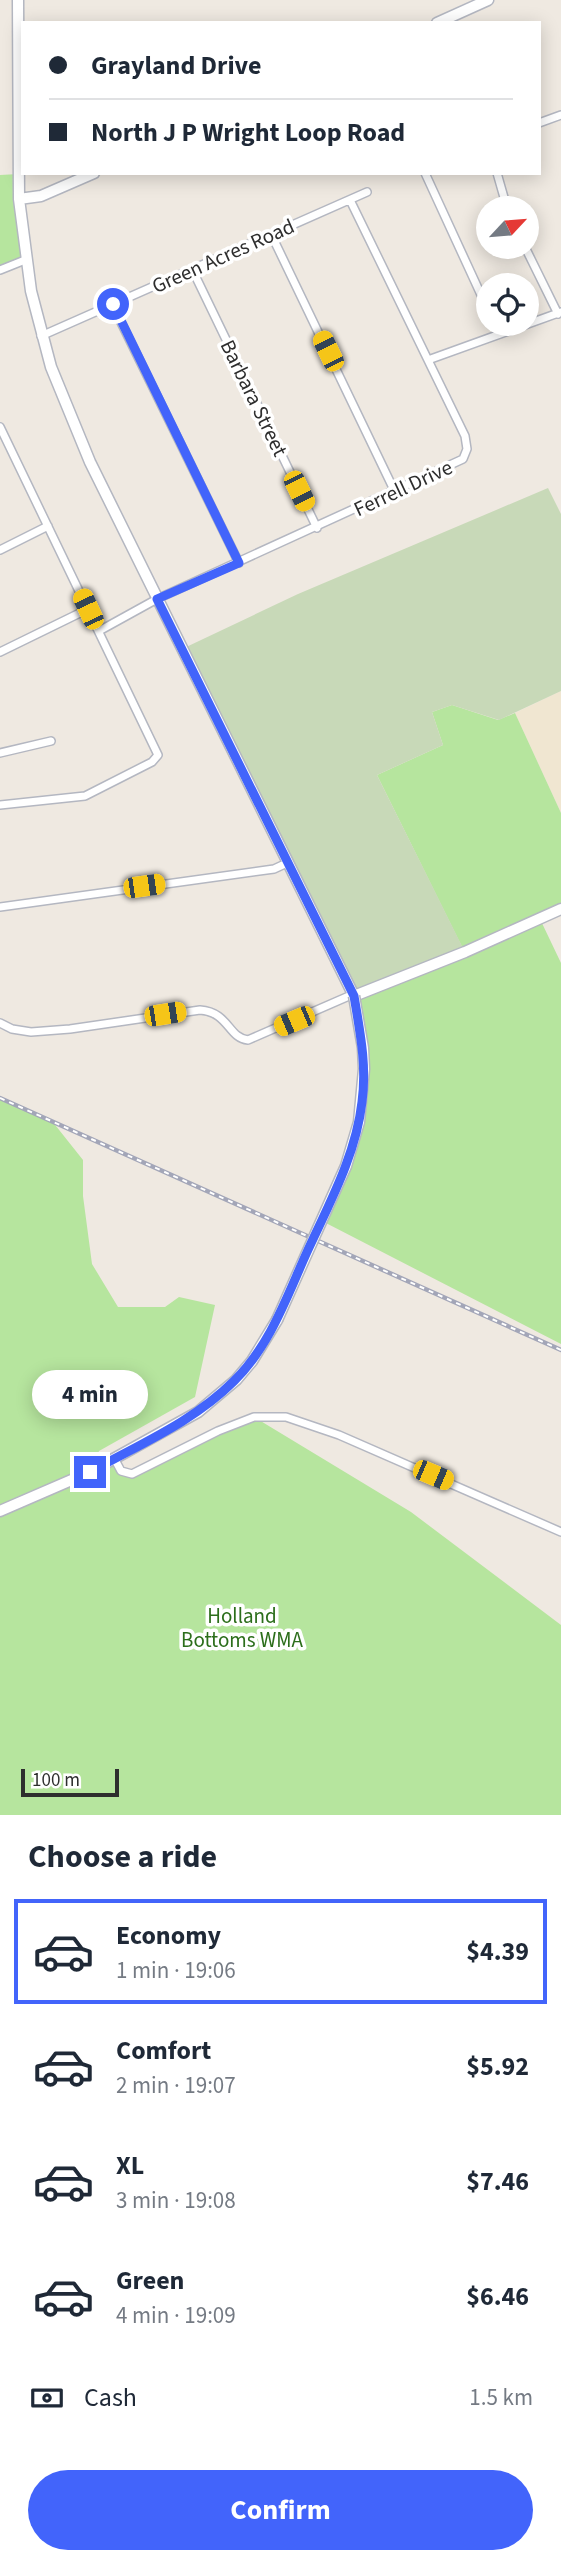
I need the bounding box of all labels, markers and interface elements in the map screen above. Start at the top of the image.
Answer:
text: Grayland Drive [91,47,261,84]
text: North J P Wright Loop Road [91,114,405,151]
north arrow [476,196,539,259]
map controls [476,196,539,336]
street label: Green Acres Road [147,211,299,301]
button: locate [476,273,539,336]
route start [97,288,129,320]
car [310,328,347,374]
street label: Barbara Street [213,335,295,461]
street label: Ferrell Drive [349,452,457,524]
car [281,468,318,514]
car [70,586,107,632]
car [122,873,167,899]
car [143,1000,188,1028]
car [271,1003,318,1039]
callout: 4 min [32,1370,148,1420]
text: 4 min [62,1378,118,1411]
route end [74,1456,106,1488]
car [410,1457,457,1493]
park label: Holland Bottoms WMA [181,1601,304,1655]
scale bar [21,1766,119,1798]
text: 100 m [32,1767,80,1794]
text: Choose a ride [28,1834,217,1880]
text: Economy [116,1917,221,1954]
icon: car [32,1920,95,1983]
text: $4.39 [466,1933,529,1970]
text: 1 min · 19:06 [116,1954,236,1987]
text: Comfort [116,2032,211,2069]
icon: car [32,2035,95,2098]
text: $5.92 [466,2048,529,2085]
text: 2 min · 19:07 [116,2069,236,2102]
text: XL [116,2147,144,2184]
icon: car [32,2150,95,2213]
text: $7.46 [466,2163,529,2200]
text: 3 min · 19:08 [116,2184,236,2217]
text: Green [116,2262,184,2299]
icon: car [32,2265,95,2328]
text: $6.46 [466,2278,529,2315]
text: 4 min · 19:09 [116,2299,236,2332]
icon: cash [28,2379,66,2417]
text: Cash [84,2379,137,2416]
text: 1.5 km [469,2381,533,2414]
button: Confirm [28,2470,533,2550]

